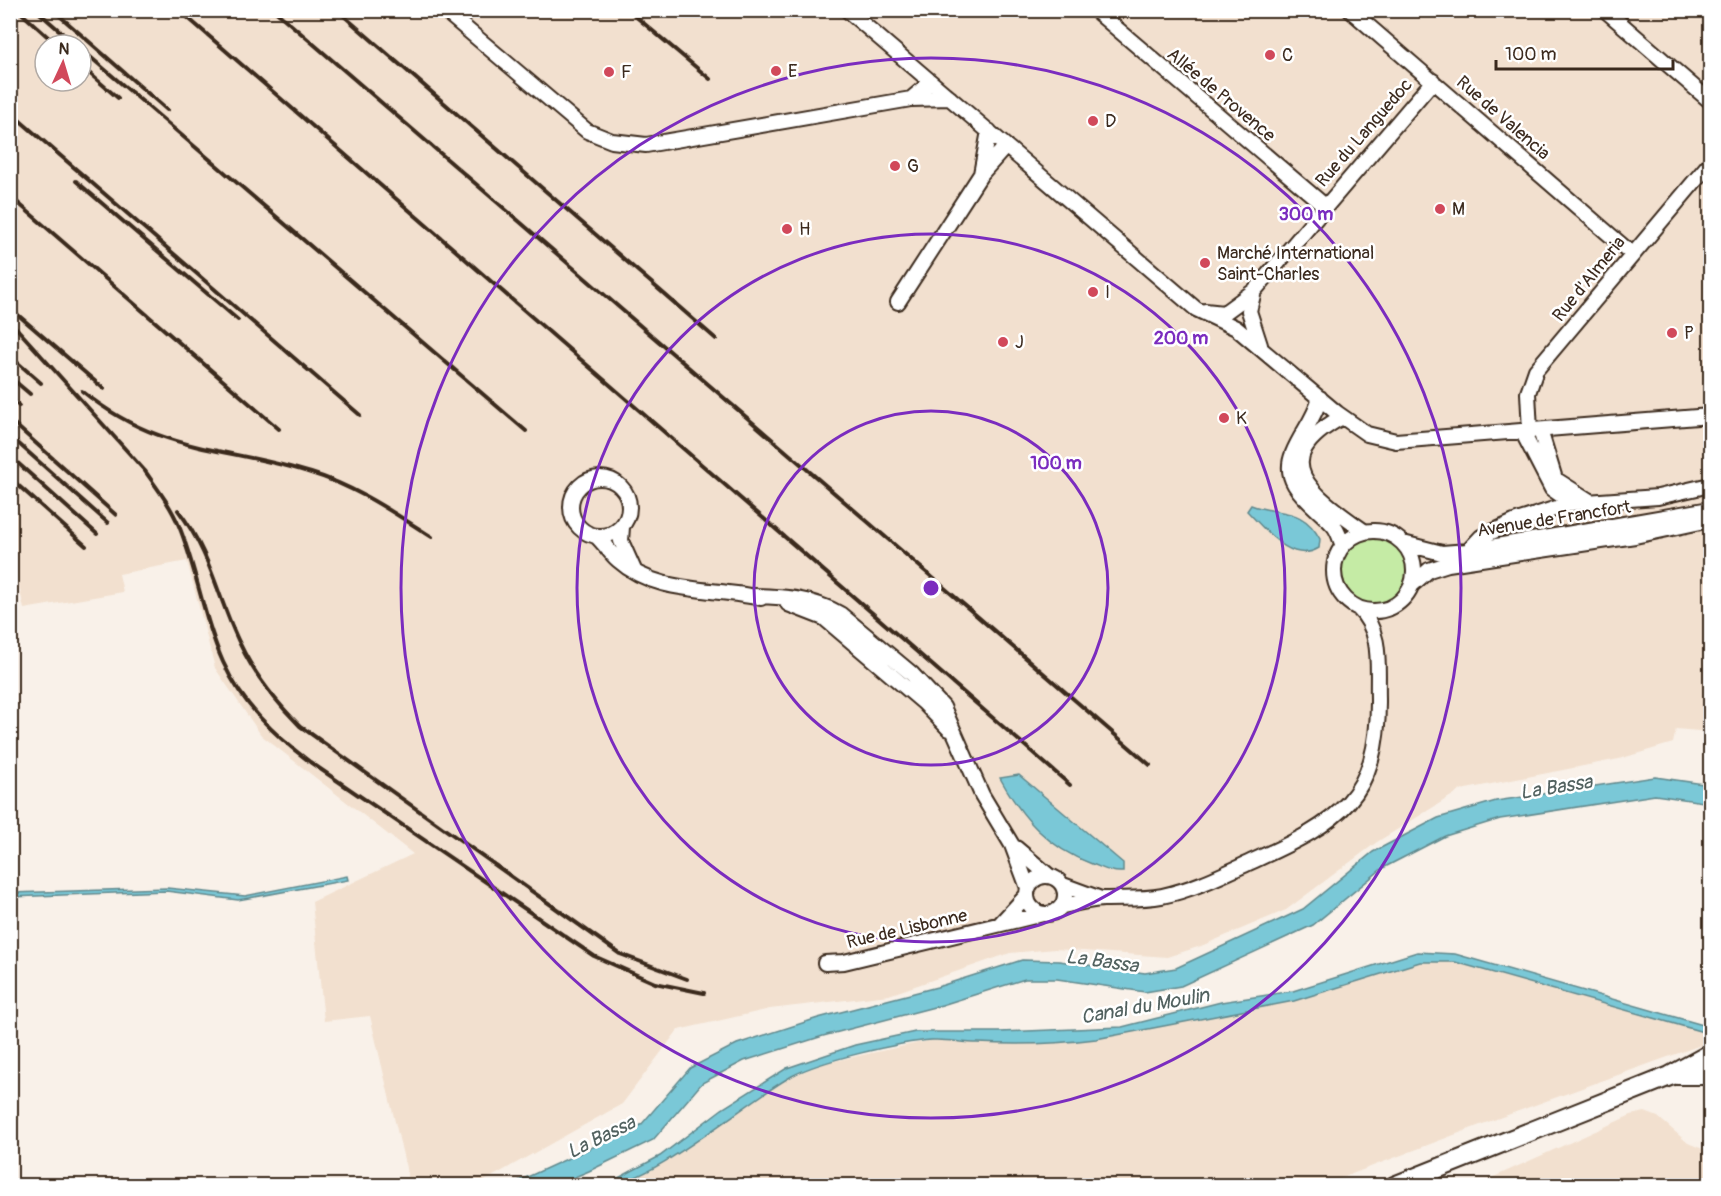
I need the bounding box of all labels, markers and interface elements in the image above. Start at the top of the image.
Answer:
north arrow [33,33,93,93]
scale bar [1496,33,1673,71]
text: N [58,39,70,59]
street label: Allée de Provence [1162,43,1280,147]
text: 100 m [1505,43,1557,66]
place label: C [1282,44,1293,67]
marker: C [1263,48,1277,62]
place label: E [788,60,797,83]
place label: F [621,61,632,84]
marker: E [769,64,783,78]
marker: F [602,65,616,79]
street label: Rue de Valencia [1451,71,1555,165]
street label: Rue du Languedoc [1311,74,1417,192]
place label: D [1105,110,1116,133]
marker: D [1086,114,1100,128]
place label: G [907,155,919,178]
marker: G [888,159,902,173]
place label: M [1452,198,1465,221]
marker: M [1433,202,1447,216]
text: 300 m [1279,203,1333,226]
place label: H [799,218,810,241]
marker: H [780,222,794,236]
street label: Rue d'Almeria [1548,232,1630,326]
place label: Marché International Saint-Charles [1217,242,1374,286]
marker: Marché International Saint-Charles [1198,256,1212,270]
place label: I [1105,281,1110,304]
marker: I [1086,285,1100,299]
place label: P [1684,322,1694,345]
marker: P [1665,326,1679,340]
text: 200 m [1154,327,1208,350]
place label: J [1015,331,1024,354]
marker: J [996,335,1010,349]
place label: K [1236,407,1247,430]
marker: K [1217,411,1231,425]
text: 100 m [1030,452,1082,475]
street label: Avenue de Francfort [1476,495,1633,542]
centre of rings [921,578,941,598]
water label: La Bassa [1518,769,1596,805]
street label: Rue de Lisbonne [844,904,970,954]
water label: La Bassa [1064,944,1141,979]
water label: Canal du Moulin [1079,982,1213,1030]
water label: La Bassa [563,1109,641,1164]

